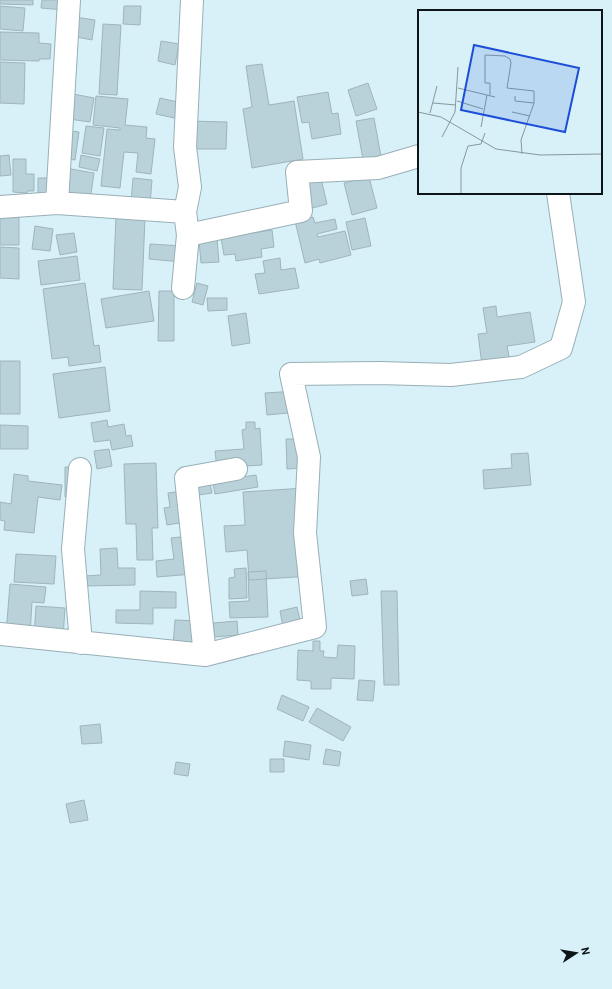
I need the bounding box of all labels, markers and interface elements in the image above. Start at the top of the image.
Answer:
inset map [418,10,602,194]
north arrow [556,933,596,973]
text: N [579,946,593,956]

